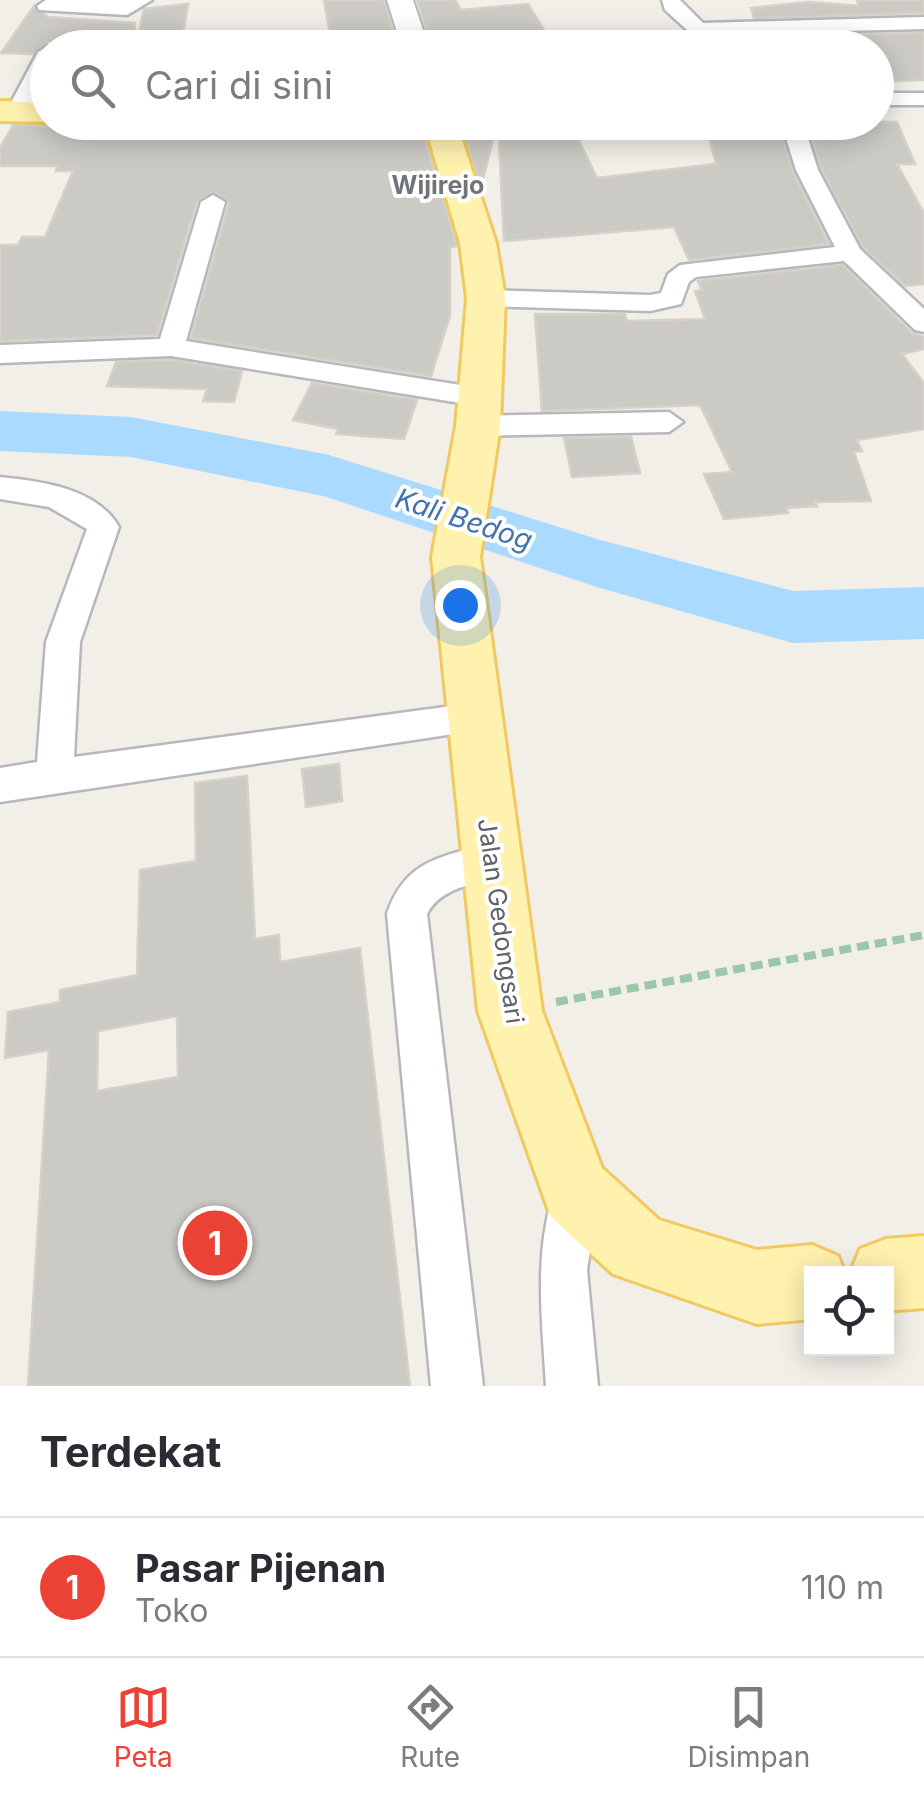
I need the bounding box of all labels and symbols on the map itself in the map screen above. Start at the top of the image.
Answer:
district label: Wijirejo [392,170,484,200]
water label: Kali Bedog [391,481,537,557]
your location [435,580,486,631]
street label: Jalan Gedongsari [472,816,530,1026]
pin: 1 [182,1206,248,1280]

